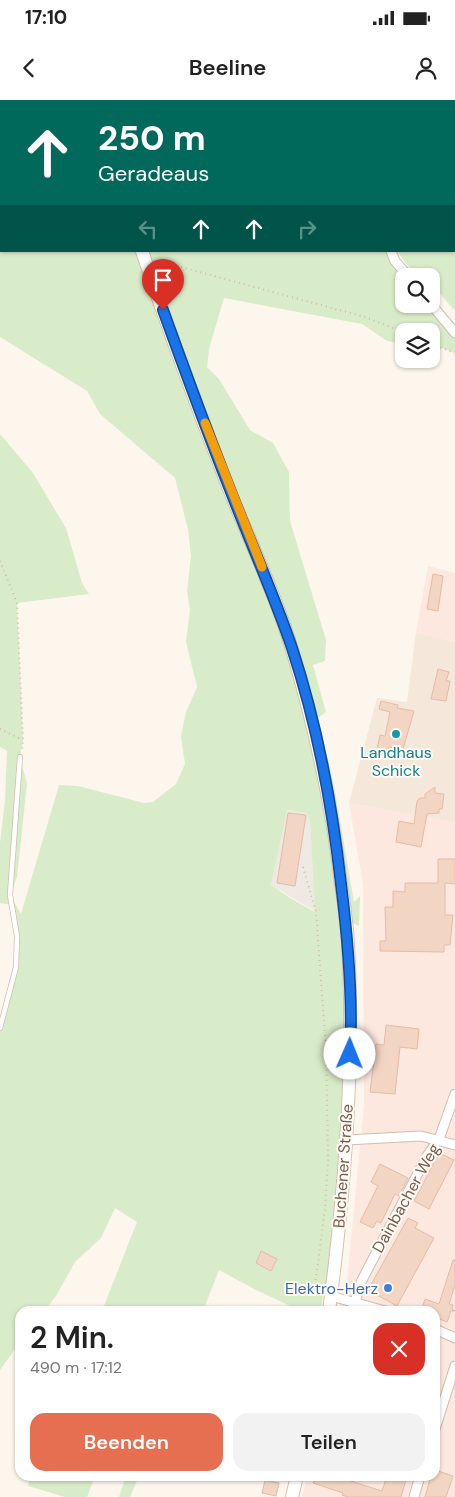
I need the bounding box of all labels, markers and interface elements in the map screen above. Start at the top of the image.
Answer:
text: 17:10 [25,5,67,30]
text: Beeline [189,53,266,82]
icon: back [15,54,43,82]
icon: person [412,54,440,82]
text: 250 m [98,115,206,161]
icon: ahead [15,120,80,185]
text: Geradeaus [98,159,209,188]
icon: left [134,215,162,243]
icon: ahead [187,215,215,243]
icon: ahead [240,215,268,243]
icon: right [293,215,321,243]
pin [142,259,184,310]
icon: arrive [149,266,177,294]
map controls [395,268,440,368]
button: search [395,268,440,313]
button: layers [395,323,440,368]
marker: Landhaus Schick [390,728,402,740]
place label: Landhaus Schick [360,742,432,781]
position arrow [323,1027,375,1079]
street label: Buchener Straße [328,1103,358,1229]
street label: Dainbacher Weg [367,1140,445,1256]
place label: Elektro-Herz [285,1278,378,1299]
marker: Elektro-Herz [382,1282,394,1294]
text: 2 Min. [30,1318,114,1357]
button: close [373,1323,425,1375]
text: 490 m · 17:12 [30,1357,122,1378]
button: Beenden [30,1413,223,1471]
button: Teilen [233,1413,425,1471]

